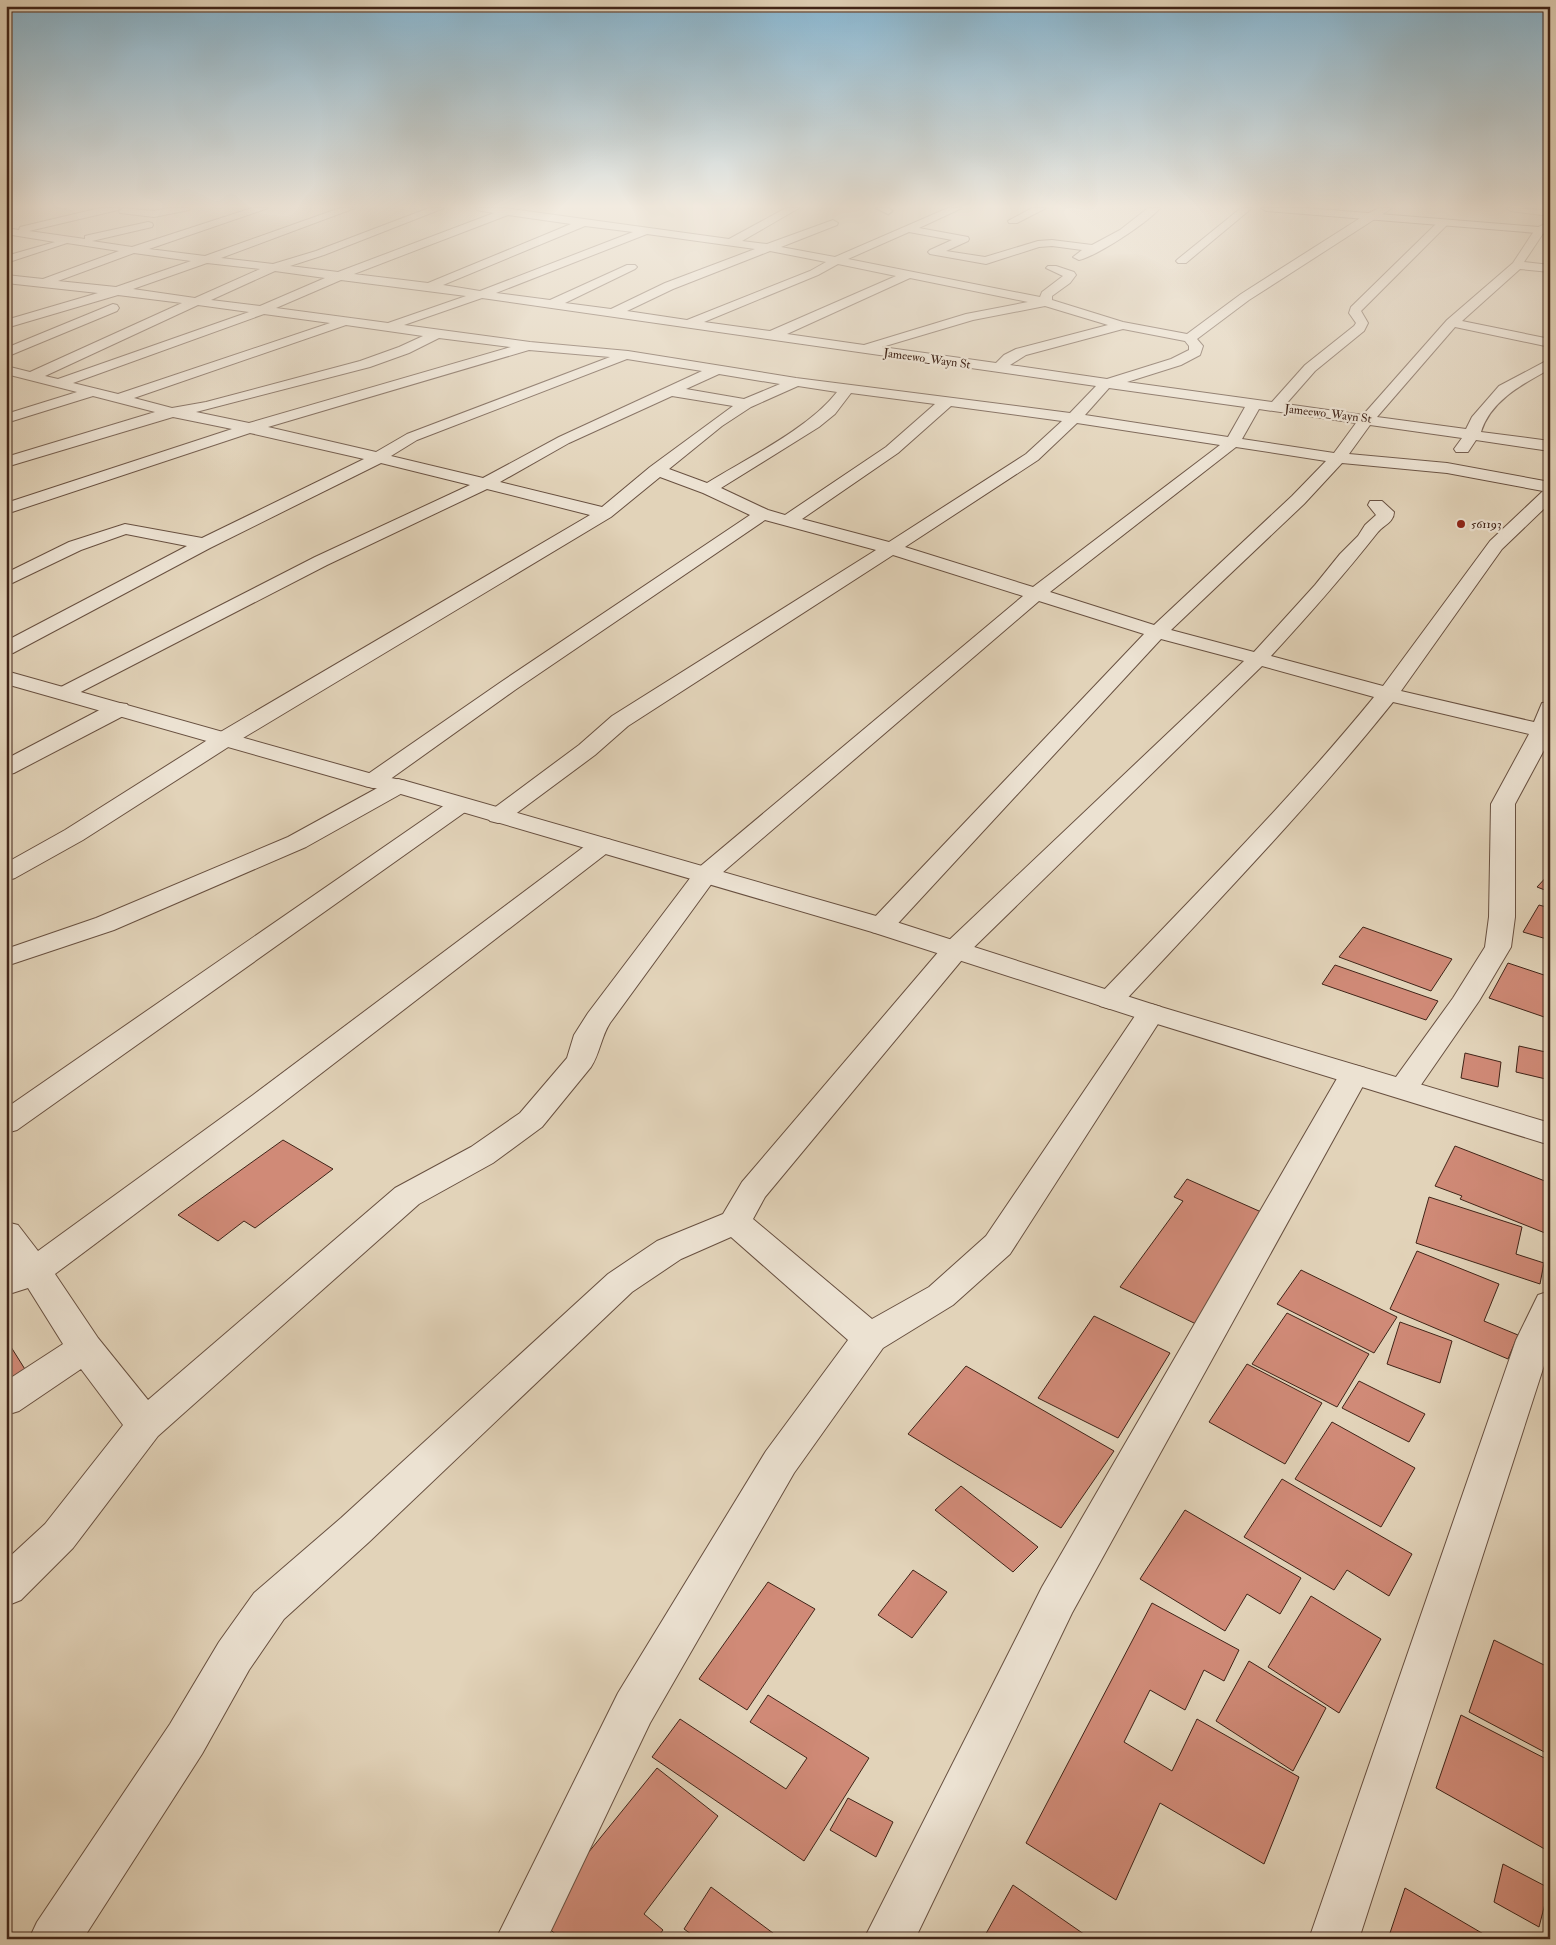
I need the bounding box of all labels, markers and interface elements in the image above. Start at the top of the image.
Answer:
street label: Jameewo_Wayn St [882,345,971,373]
street label: Jameewo_Wayn St [1283,401,1372,427]
place label: 561193 [1471,517,1502,532]
marker: 561193 [1455,518,1467,530]

